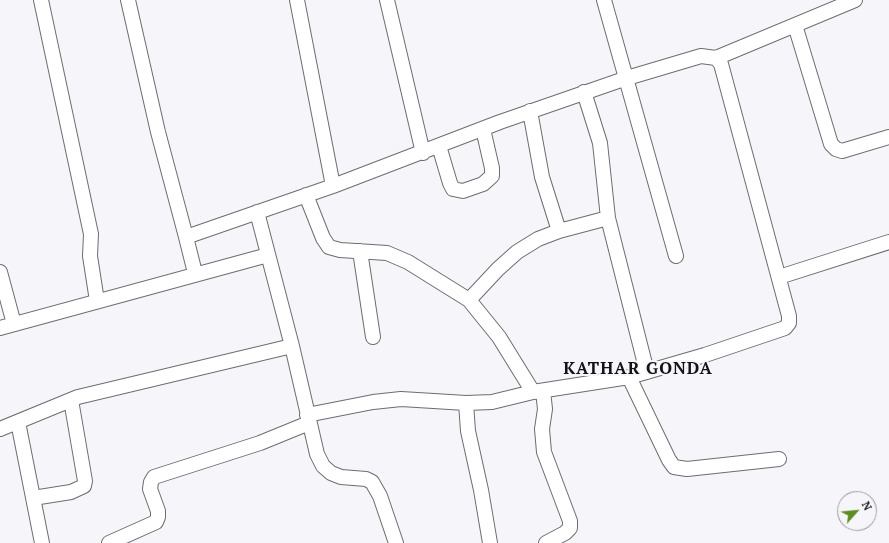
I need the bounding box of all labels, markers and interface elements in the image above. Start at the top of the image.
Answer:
district label: KATHAR GONDA [563,359,713,379]
north arrow [837,491,877,531]
text: N [859,499,875,513]

